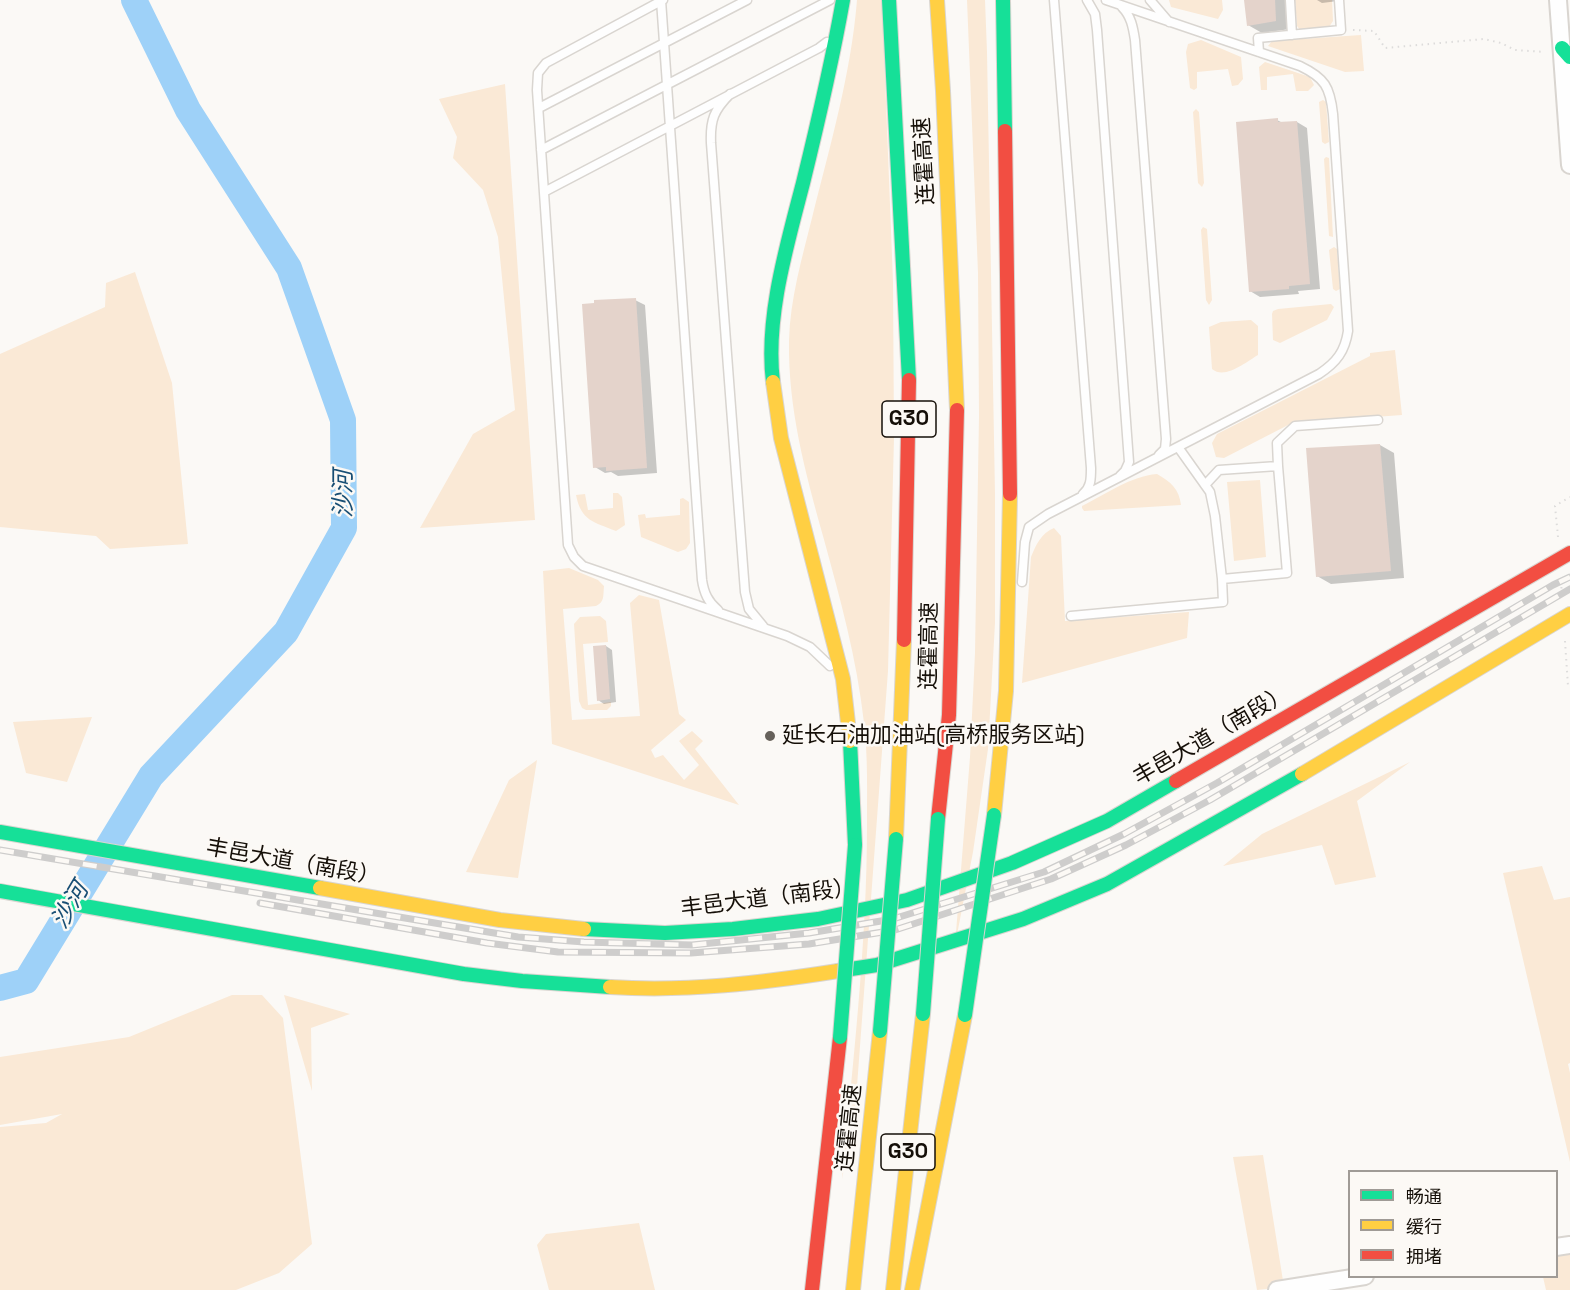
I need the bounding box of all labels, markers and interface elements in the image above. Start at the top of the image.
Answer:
street label: 连霍高速 [910,116,940,206]
road number: G30 [882,401,936,437]
water label: 沙河 [330,470,358,518]
street label: 连霍高速 [916,602,944,690]
street label: 丰邑大道（南段） [1129,681,1295,791]
place label: 延长石油加油站(高桥服务区站) [782,723,1085,749]
marker: 延长石油加油站(高桥服务区站) [763,729,777,743]
street label: 丰邑大道（南段） [204,835,382,891]
street label: 丰邑大道（南段） [679,875,857,923]
water label: 沙河 [46,878,96,934]
street label: 连霍高速 [832,1083,868,1173]
road number: G30 [881,1134,935,1170]
legend [1348,1170,1558,1278]
text: 畅通 [1406,1185,1442,1208]
text: 缓行 [1406,1215,1442,1238]
text: 拥堵 [1406,1245,1442,1268]

